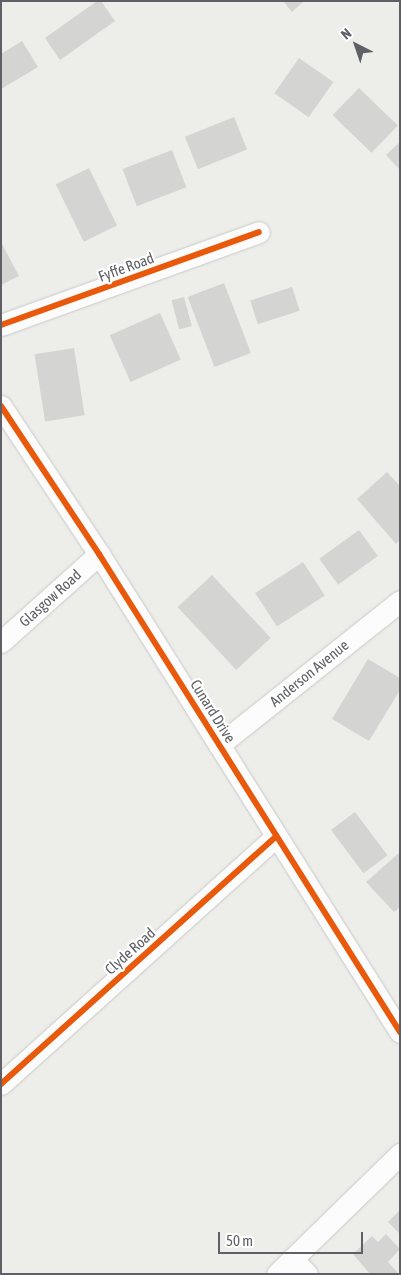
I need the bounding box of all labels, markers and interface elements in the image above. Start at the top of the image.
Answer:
north arrow [331,20,381,70]
text: N [338,25,355,42]
street label: Fyffe Road [96,249,156,285]
street label: Glasgow Road [15,566,85,630]
street label: Anderson Avenue [266,636,352,710]
street label: Cunard Drive [187,676,239,746]
street label: Clyde Road [101,924,159,978]
scale bar [221,1222,366,1254]
text: 50 m [226,1232,253,1249]

